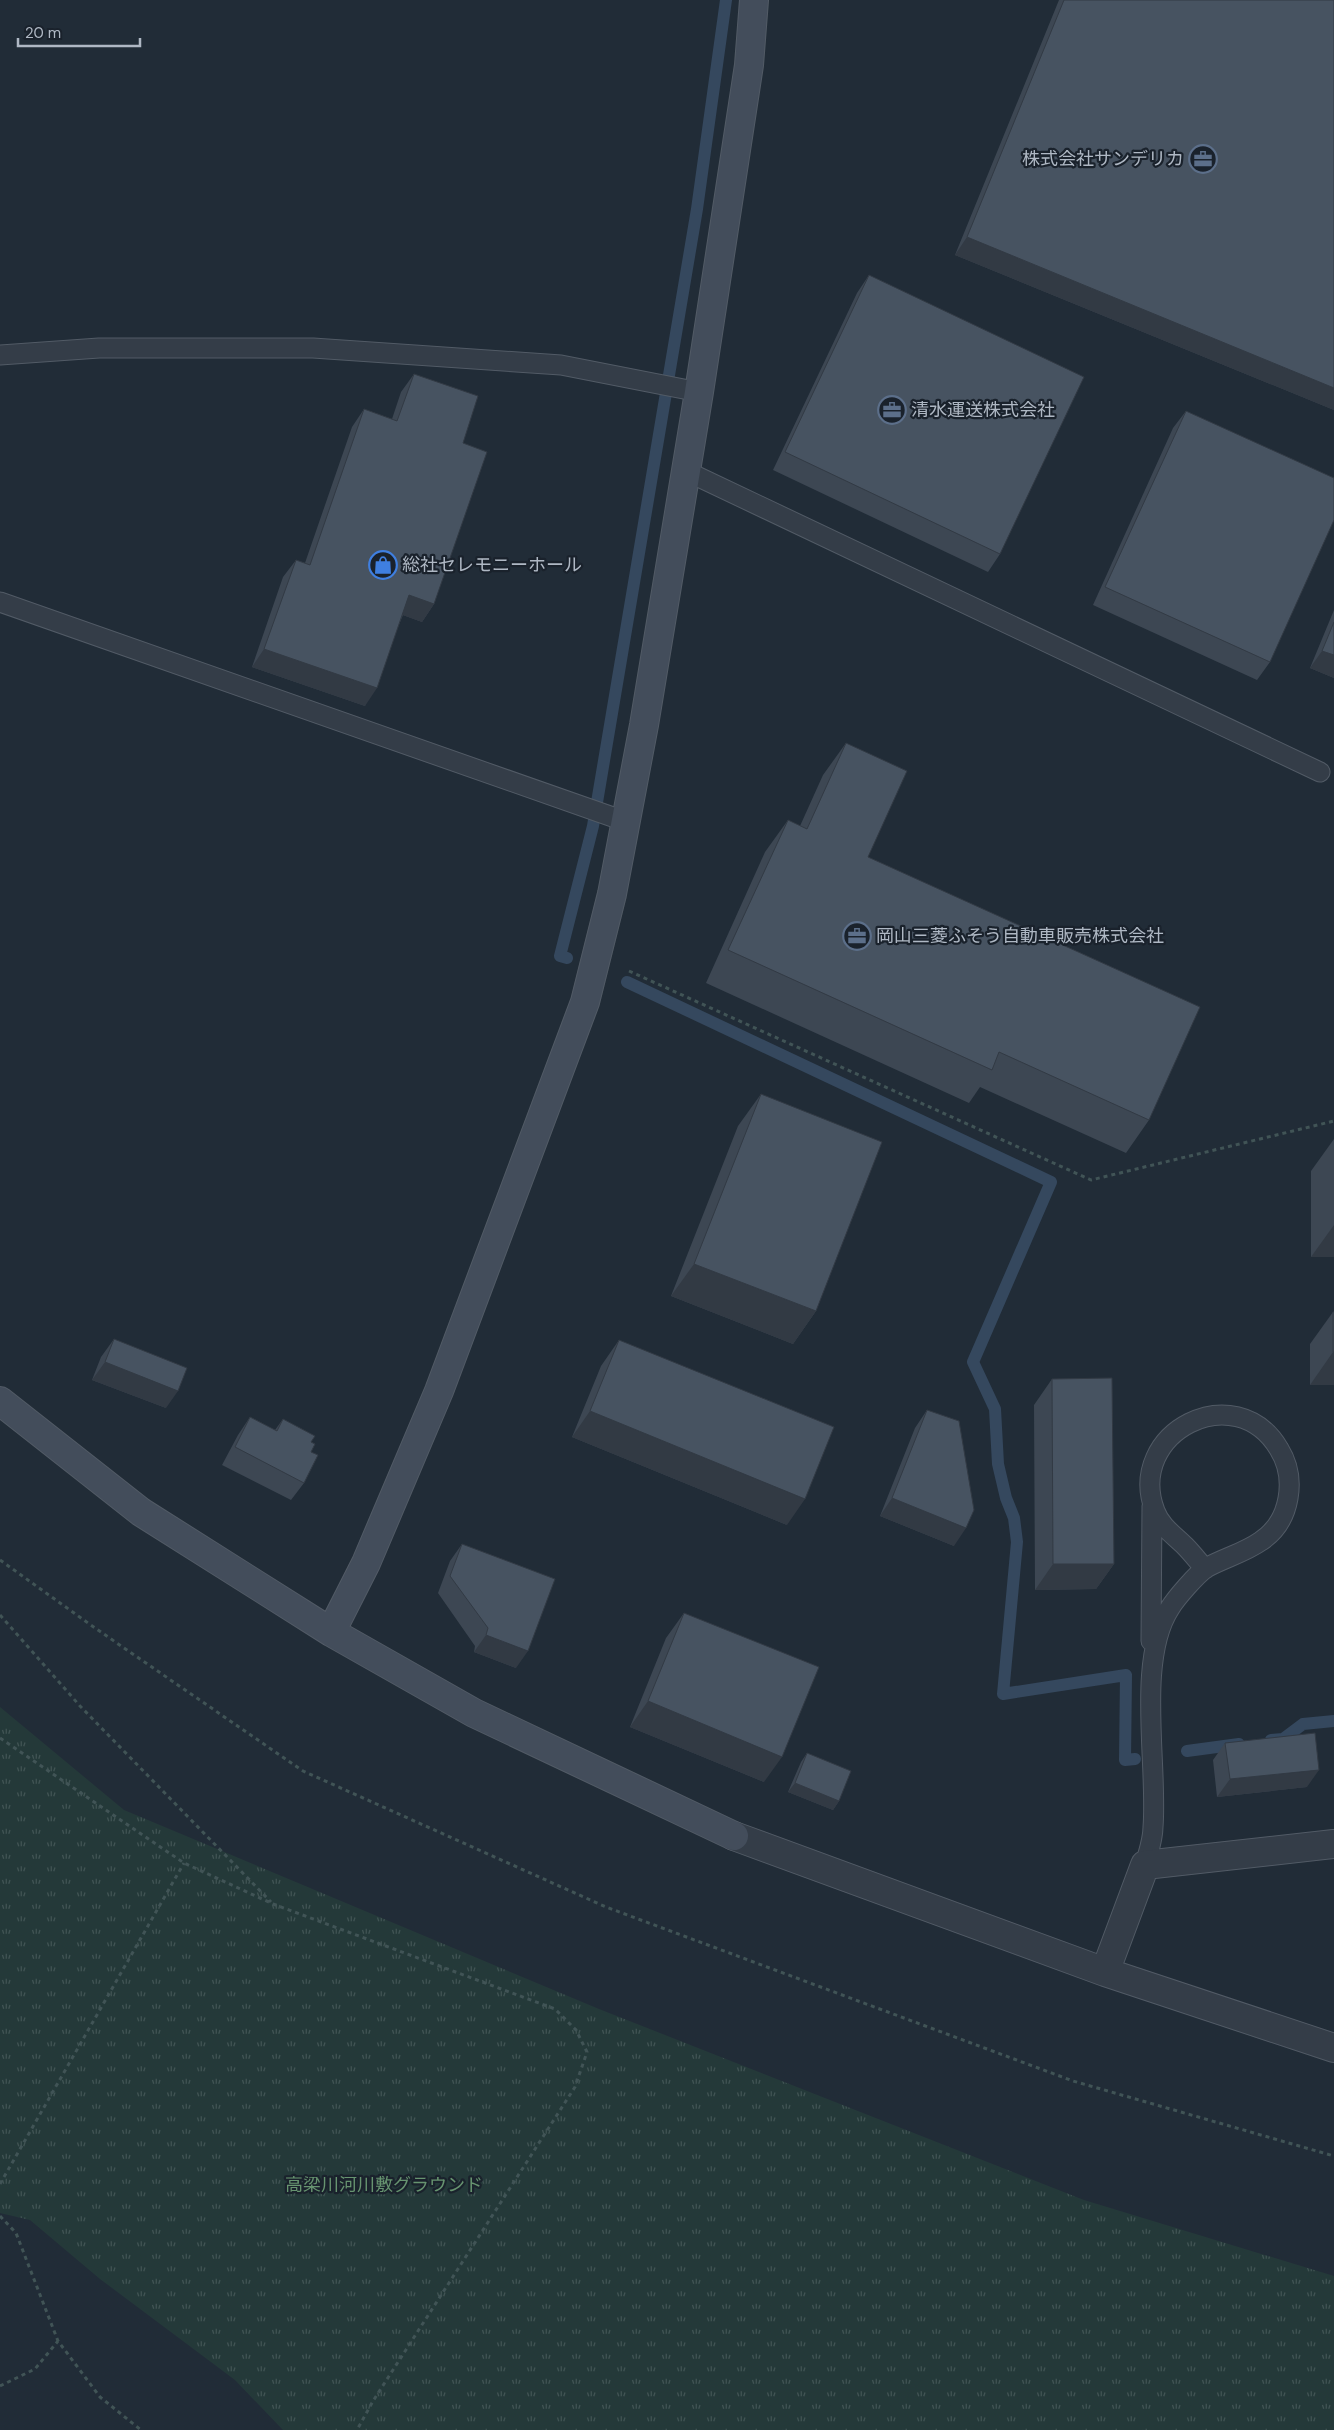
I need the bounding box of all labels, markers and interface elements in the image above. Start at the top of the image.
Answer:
scale bar [18,15,140,47]
text: 20 m [25,23,61,43]
office icon: 株式会社サンデリカ [1188,144,1218,174]
place label: 株式会社サンデリカ [1022,147,1184,171]
office icon: 清水運送株式会社 [877,395,907,425]
place label: 清水運送株式会社 [911,398,1055,422]
shop icon: 総社セレモニーホール [368,550,398,580]
place label: 総社セレモニーホール [402,553,582,577]
office icon: 岡山三菱ふそう自動車販売株式会社 [842,921,872,951]
place label: 岡山三菱ふそう自動車販売株式会社 [876,924,1164,948]
park label: 高梁川河川敷グラウンド [285,2173,483,2197]

